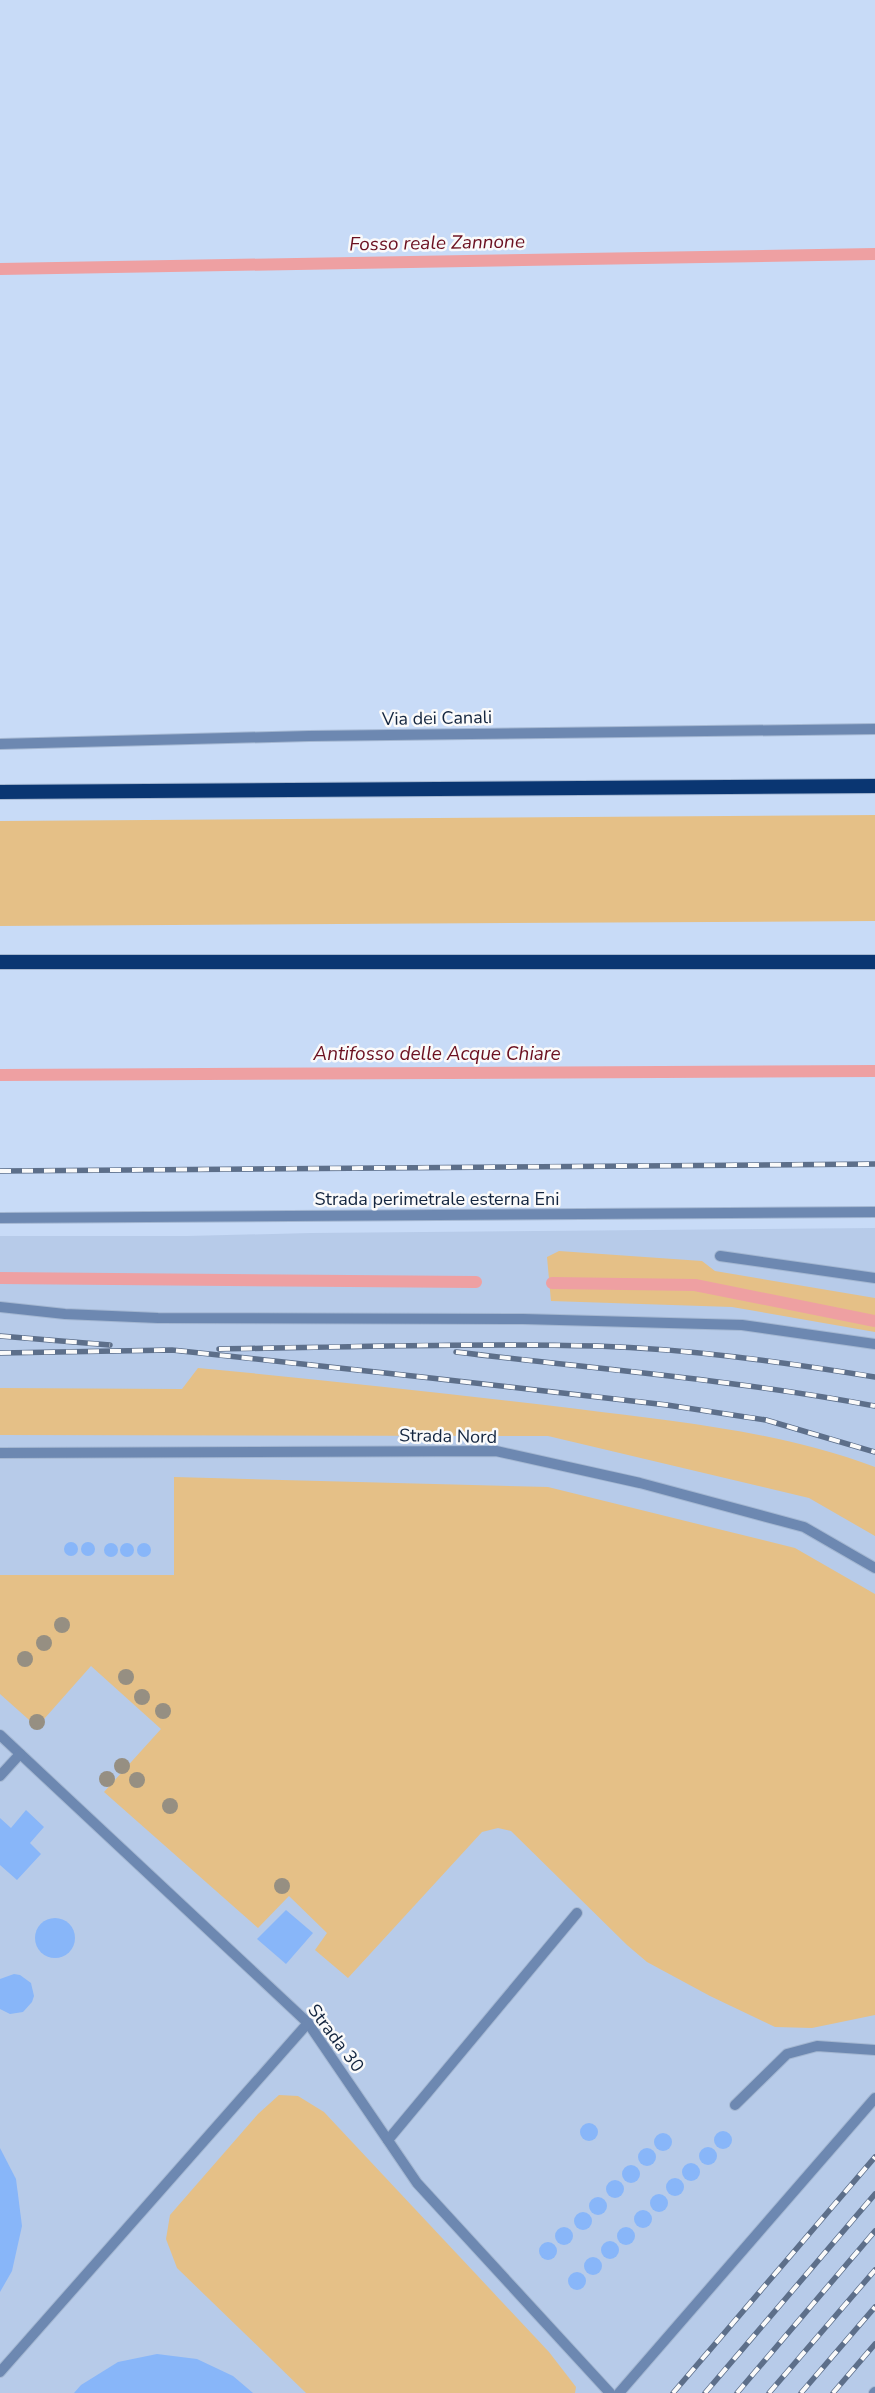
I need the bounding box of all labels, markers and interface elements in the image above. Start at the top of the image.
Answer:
water label: Fosso reale Zannone [349,228,525,258]
street label: Via dei Canali [381,705,492,731]
water label: Antifosso delle Acque Chiare [312,1041,561,1067]
street label: Strada perimetrale esterna Eni [315,1187,559,1211]
street label: Strada Nord [399,1423,497,1449]
street label: Strada 30 [302,1999,370,2077]

